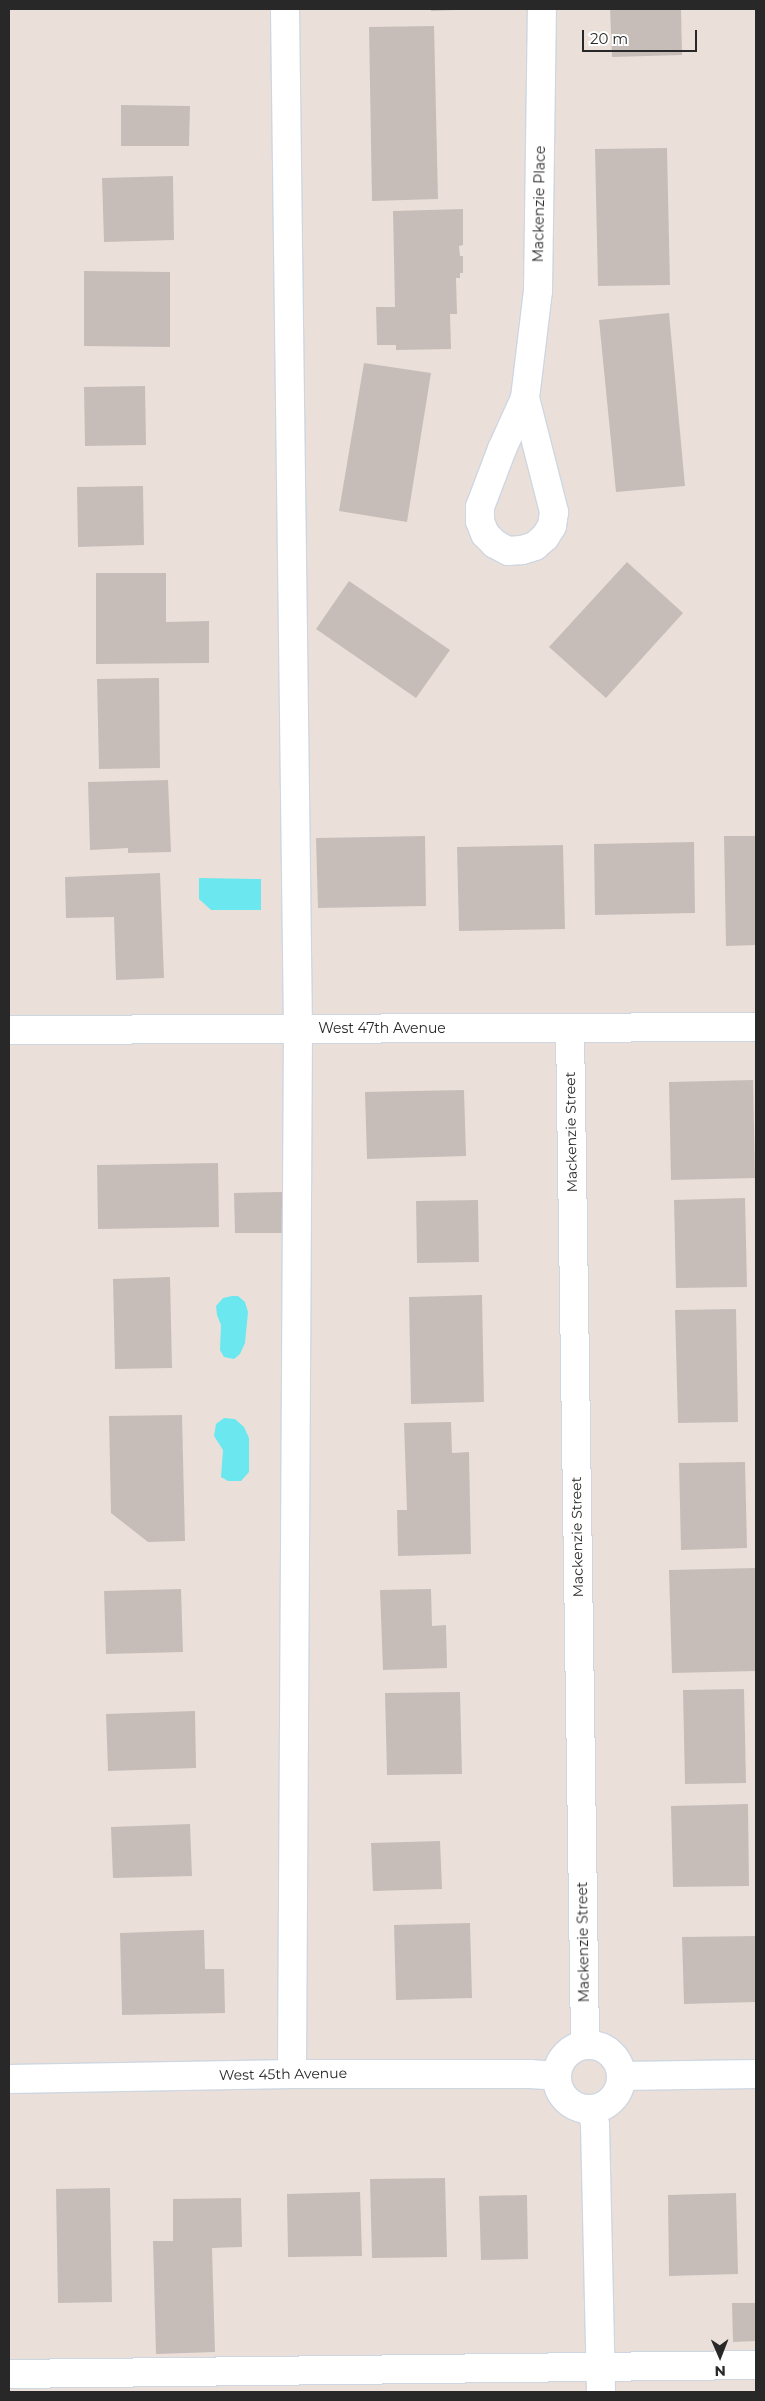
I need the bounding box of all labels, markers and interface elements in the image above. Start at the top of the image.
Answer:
scale bar [585,20,700,52]
text: 20 m [590,29,628,48]
street label: Mackenzie Place [530,145,548,263]
street label: West 47th Avenue [318,1020,446,1036]
street label: Mackenzie Street [562,1071,580,1193]
street label: Mackenzie Street [568,1476,586,1598]
street label: Mackenzie Street [574,1881,592,2003]
street label: West 45th Avenue [219,2064,347,2084]
north arrow [695,2331,745,2381]
text: N [714,2362,726,2380]

